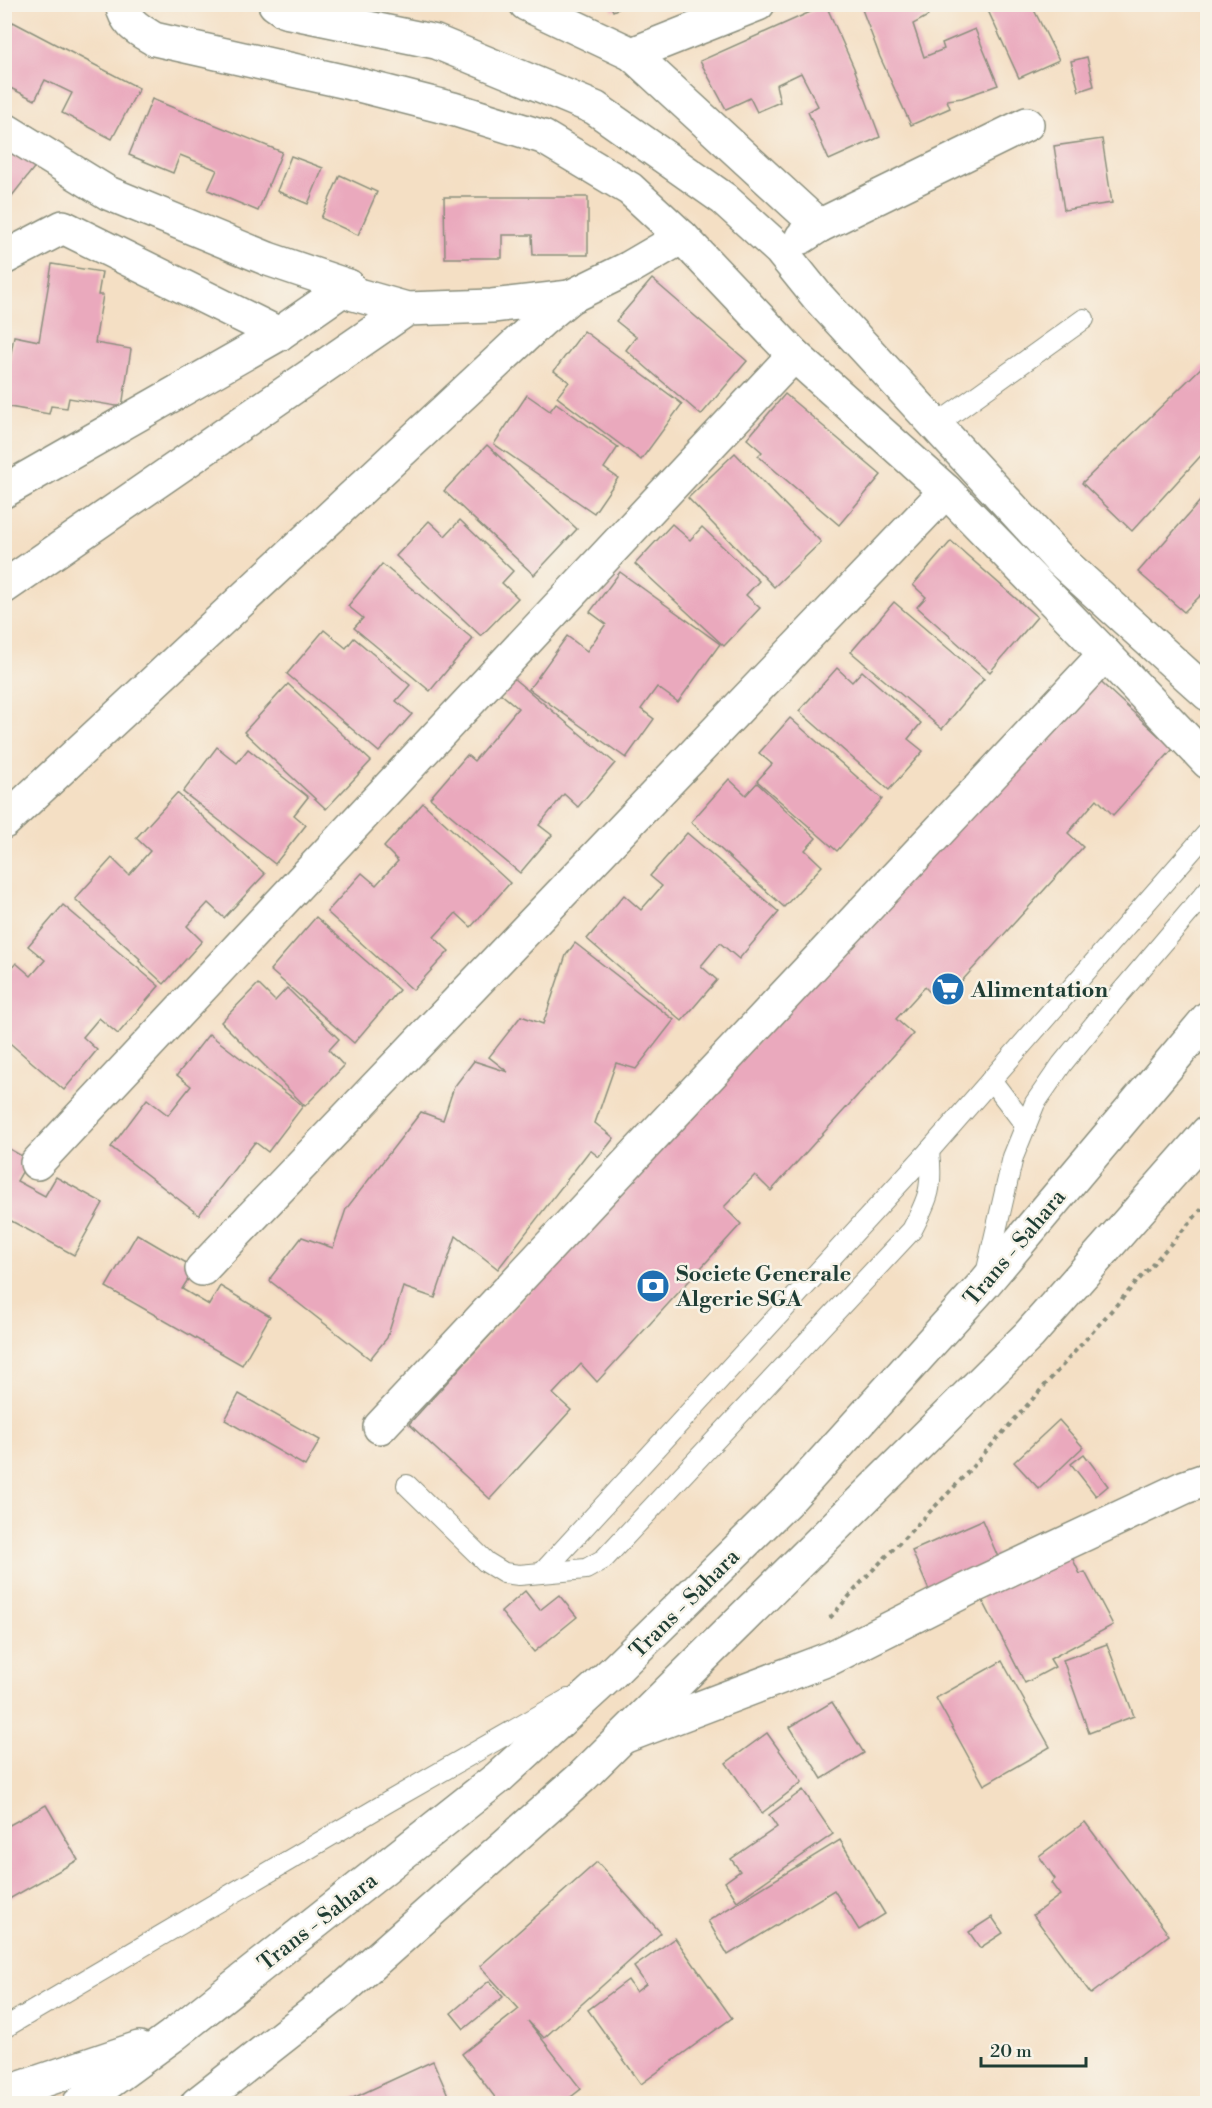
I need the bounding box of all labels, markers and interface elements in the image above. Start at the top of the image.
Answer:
supermarket icon: Alimentation [930,971,966,1007]
place label: Alimentation [970,977,1108,1004]
street label: Trans - Sahara [958,1183,1072,1312]
place label: Societe Generale Algerie SGA [675,1261,851,1313]
bank icon: Societe Generale Algerie SGA [635,1268,671,1304]
street label: Trans - Sahara [625,1543,746,1665]
street label: Trans - Sahara [253,1867,384,1977]
scale bar [981,2030,1086,2068]
text: 20 m [990,2040,1032,2063]

